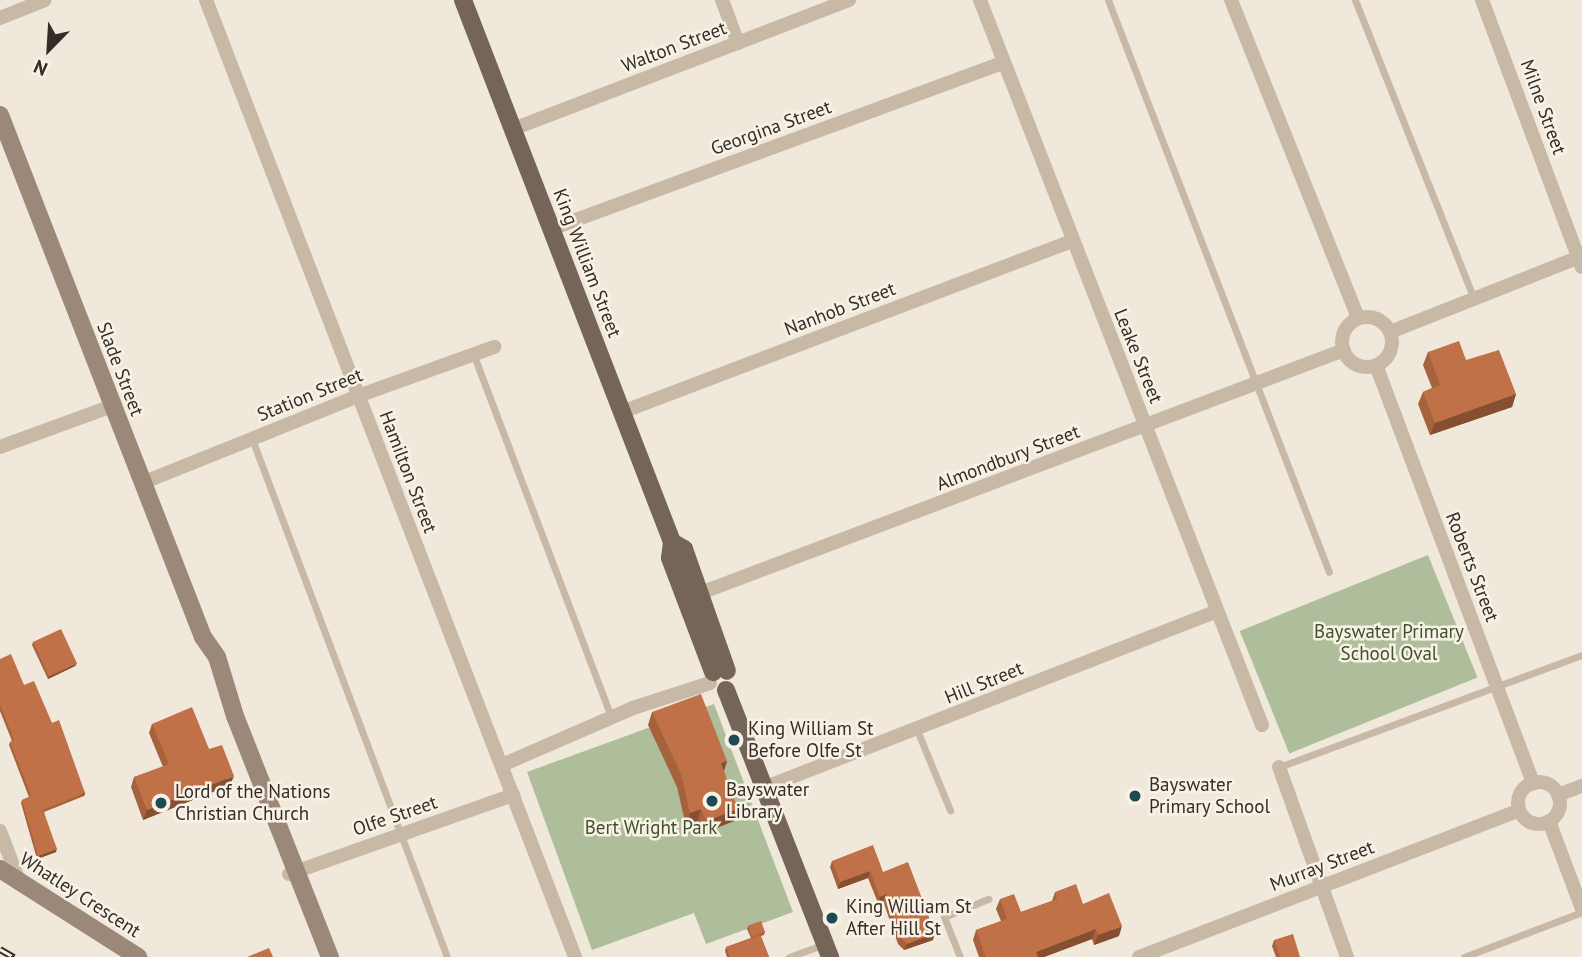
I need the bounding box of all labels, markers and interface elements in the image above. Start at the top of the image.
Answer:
north arrow [14,14,84,84]
street label: Walton Street [618,17,730,77]
text: N [30,55,51,82]
street label: Milne Street [1515,56,1571,158]
street label: Georgina Street [708,96,834,160]
street label: King William Street [548,185,626,341]
street label: Nanhob Street [781,277,899,341]
street label: Leake Street [1109,305,1167,407]
street label: Slade Street [92,319,148,419]
street label: Station Street [254,364,366,426]
street label: Hamilton Street [374,408,442,536]
street label: Almondbury Street [933,420,1083,496]
street label: Roberts Street [1441,509,1503,625]
park label: Bayswater Primary School Oval [1314,621,1464,665]
street label: Hill Street [941,657,1027,709]
place label: King William St Before Olfe St [748,718,874,762]
marker: King William St Before Olfe St [726,732,742,748]
place label: Bayswater Primary School [1149,774,1271,818]
place label: Bayswater Library [726,779,809,823]
place label: Lord of the Nations Christian Church [175,781,331,825]
marker: Bayswater Primary School [1127,788,1143,804]
street label: Olfe Street [350,791,440,841]
marker: Bayswater Library [704,793,720,809]
marker: Lord of the Nations Christian Church [153,795,169,811]
park label: Bert Wright Park [585,817,717,839]
street label: Murray Street [1267,836,1377,896]
street label: Whatley Crescent [15,847,145,943]
place label: King William St After Hill St [846,896,972,940]
marker: King William St After Hill St [824,910,840,926]

